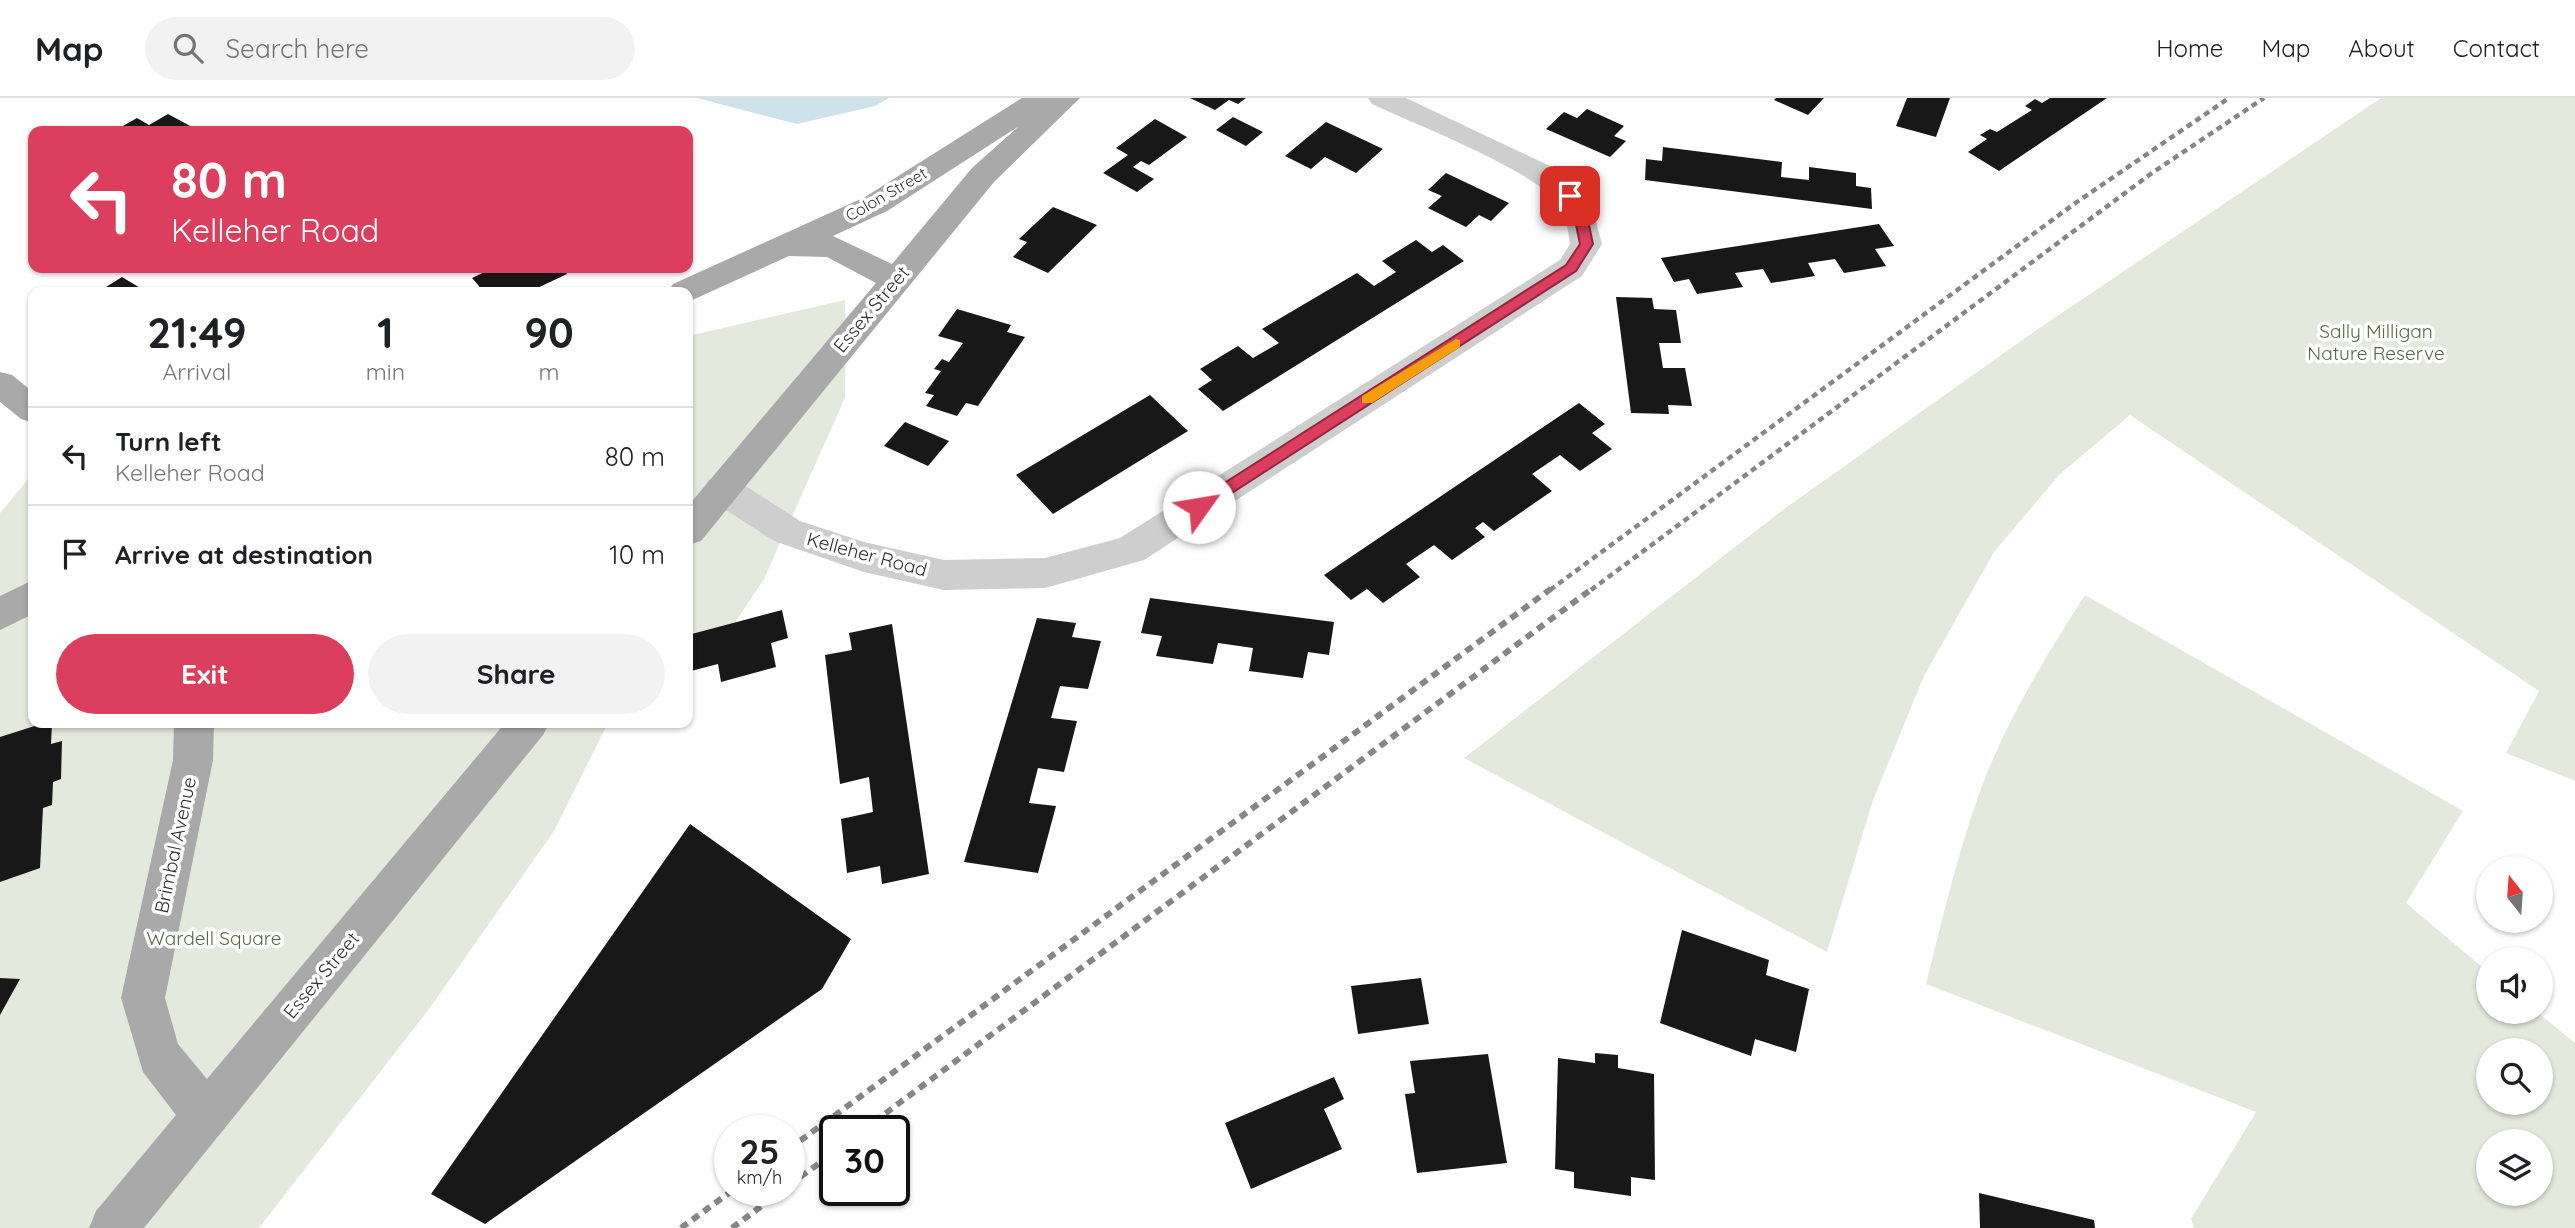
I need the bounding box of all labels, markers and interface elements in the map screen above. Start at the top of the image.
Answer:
search box [145,17,635,80]
text: Map [35,28,103,69]
icon: search [169,29,207,67]
text: Search here [225,32,369,65]
text: Home [2156,33,2223,63]
text: Map [2261,33,2310,63]
text: About [2348,33,2415,63]
text: Contact [2453,33,2540,63]
text: 80 m [171,149,287,210]
icon: left [56,154,147,245]
street label: Colon Street [842,163,930,225]
pin [1540,166,1600,226]
icon: arrive [1551,177,1589,215]
text: Kelleher Road [171,210,379,250]
street label: Essex Street [828,261,914,357]
text: 21:49 [147,306,247,359]
text: 1 [377,306,394,359]
text: 90 [524,306,574,359]
park label: Sally Milligan Nature Reserve [2307,319,2445,365]
text: Arrival [162,357,231,386]
text: min [366,357,405,386]
text: m [538,357,559,386]
text: Turn left [115,425,222,458]
icon: left [56,437,94,475]
text: 80 m [605,440,665,473]
text: Kelleher Road [115,458,265,487]
position arrow [1162,470,1236,544]
street label: Kelleher Road [804,526,930,582]
icon: arrive [56,535,94,573]
text: Arrive at destination [115,538,373,571]
text: 10 m [609,538,665,571]
button: Exit [56,634,354,714]
button: Share [368,634,665,714]
street label: Brimbal Avenue [149,775,201,915]
north arrow [2476,856,2553,933]
map controls [2476,856,2553,1206]
park label: Wardell Square [147,926,281,950]
street label: Essex Street [278,927,364,1023]
button: sound [2476,947,2553,1024]
button: search [2476,1038,2553,1115]
speed limit sign: 30 [819,1115,910,1206]
text: 25 [739,1129,780,1173]
button: layers [2476,1129,2553,1206]
text: km/h [737,1166,782,1189]

